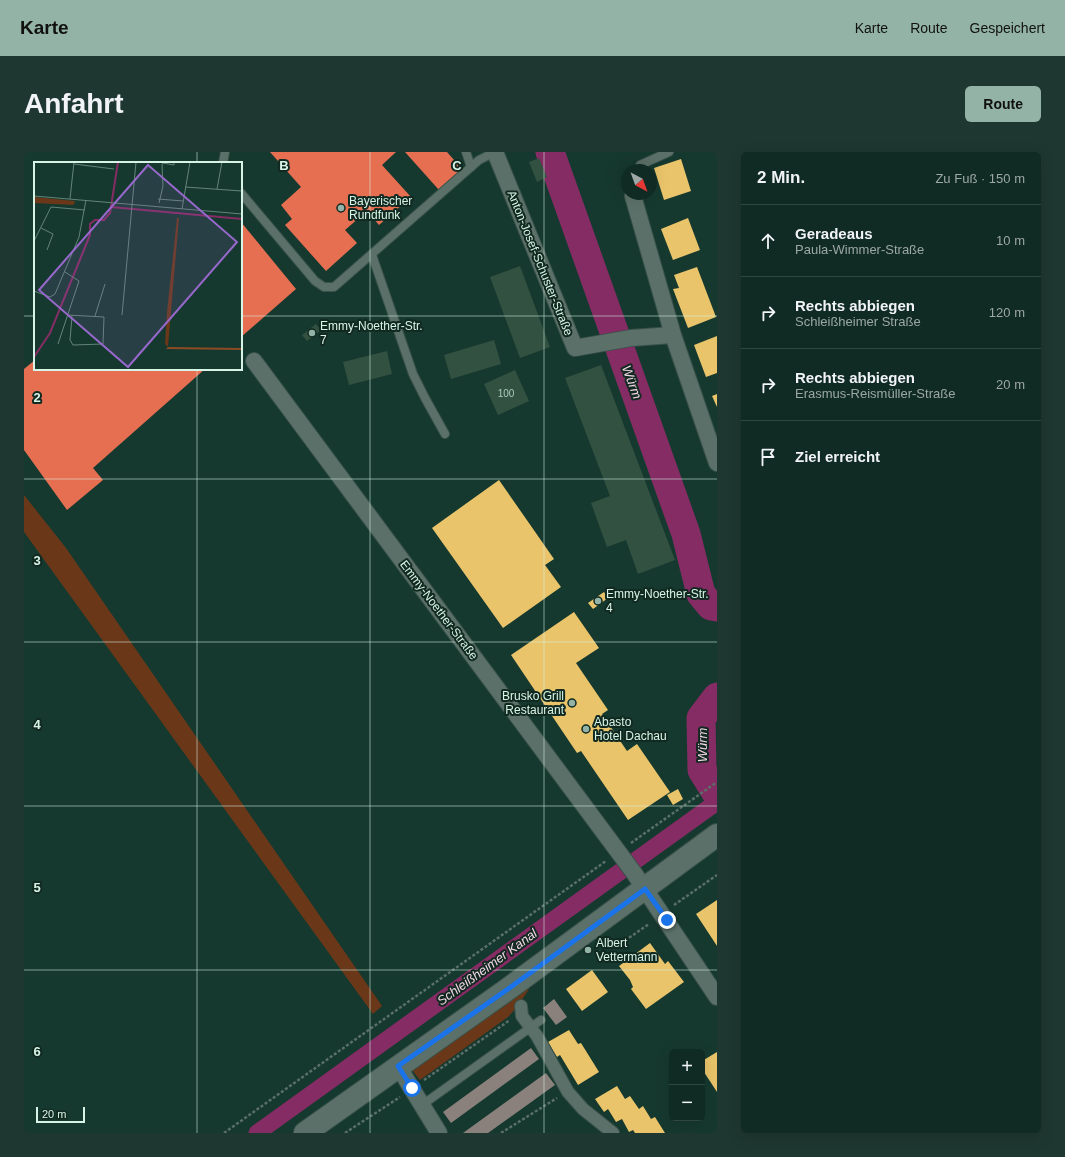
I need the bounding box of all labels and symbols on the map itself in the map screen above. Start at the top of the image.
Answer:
text: B [279,158,289,173]
text: C [452,158,462,173]
inset map [34,162,242,370]
north arrow [621,164,657,200]
street label: Anton-Josef-Schuster-Straße [504,188,576,338]
place label: Bayerischer Rundfunk [349,194,412,222]
marker: Bayerischer Rundfunk [336,203,346,213]
place label: Emmy-Noether-Str. 7 [320,319,423,347]
marker: Emmy-Noether-Str. 7 [307,328,317,338]
water label: Würm [619,363,645,401]
house number: 100 [498,388,515,399]
text: 2 [33,390,41,405]
text: 3 [33,553,41,568]
street label: Emmy-Noether-Straße [397,558,481,663]
place label: Emmy-Noether-Str. 4 [606,587,709,615]
marker: Emmy-Noether-Str. 4 [593,596,603,606]
place label: Brusko Grill Restaurant [502,689,565,717]
marker: Brusko Grill Restaurant [567,698,577,708]
place label: Abasto Hotel Dachau [594,715,667,743]
text: 4 [33,717,41,732]
marker: Abasto Hotel Dachau [581,724,591,734]
water label: Würm [695,728,710,762]
text: 5 [33,880,41,895]
route end [658,911,676,929]
water label: Schleißheimer Kanal [434,925,541,1008]
place label: Albert Vettermann [596,936,657,964]
marker: Albert Vettermann [583,945,593,955]
text: 6 [33,1044,41,1059]
route start [403,1079,421,1097]
scale bar [36,1105,85,1124]

